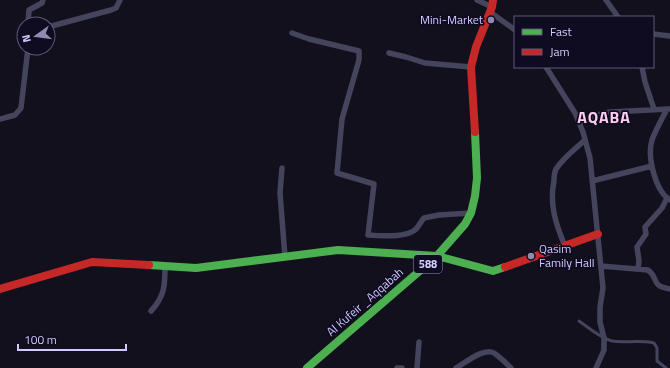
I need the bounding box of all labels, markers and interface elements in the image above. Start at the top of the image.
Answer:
place label: Mini-Market [420,10,484,29]
marker: Mini-Market [486,15,496,25]
north arrow [16,16,56,56]
legend [514,16,654,68]
text: Fast [550,22,573,41]
text: N [18,33,35,44]
text: Jam [550,42,570,61]
district label: AQABA [577,105,631,129]
place label: Qasim Family Hall [539,239,594,272]
marker: Qasim Family Hall [526,251,536,261]
road number: 588 [414,255,442,273]
street label: Al Kufeir _Aqqabah [322,263,408,341]
scale bar [18,326,126,352]
text: 100 m [24,330,57,349]

